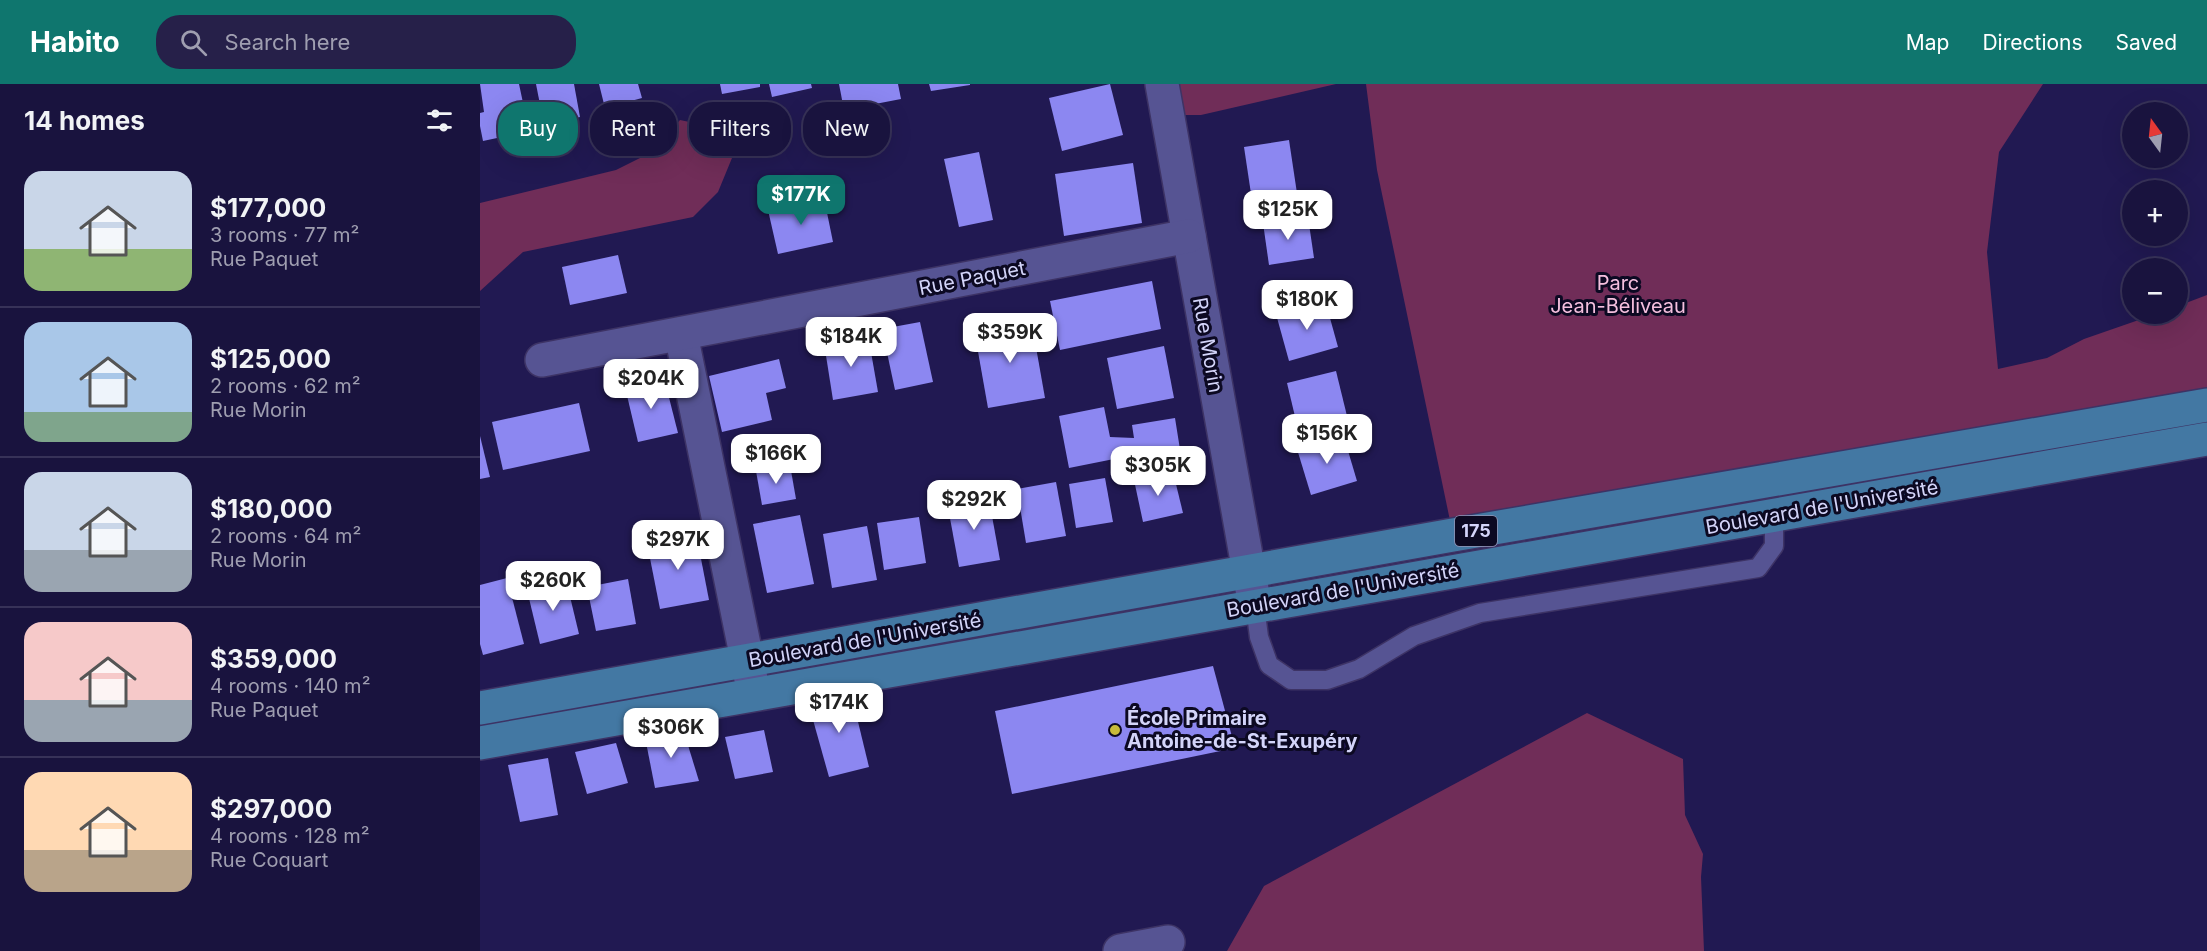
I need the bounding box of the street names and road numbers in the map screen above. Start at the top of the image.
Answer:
street label: Rue Paquet [917,256,1028,300]
street label: Rue Morin [1188,295,1228,395]
street label: Boulevard de l'Université [1704,475,1940,539]
road number: 175 [1455,516,1497,546]
street label: Boulevard de l'Université [1225,558,1461,622]
street label: Boulevard de l'Université [747,608,983,672]

